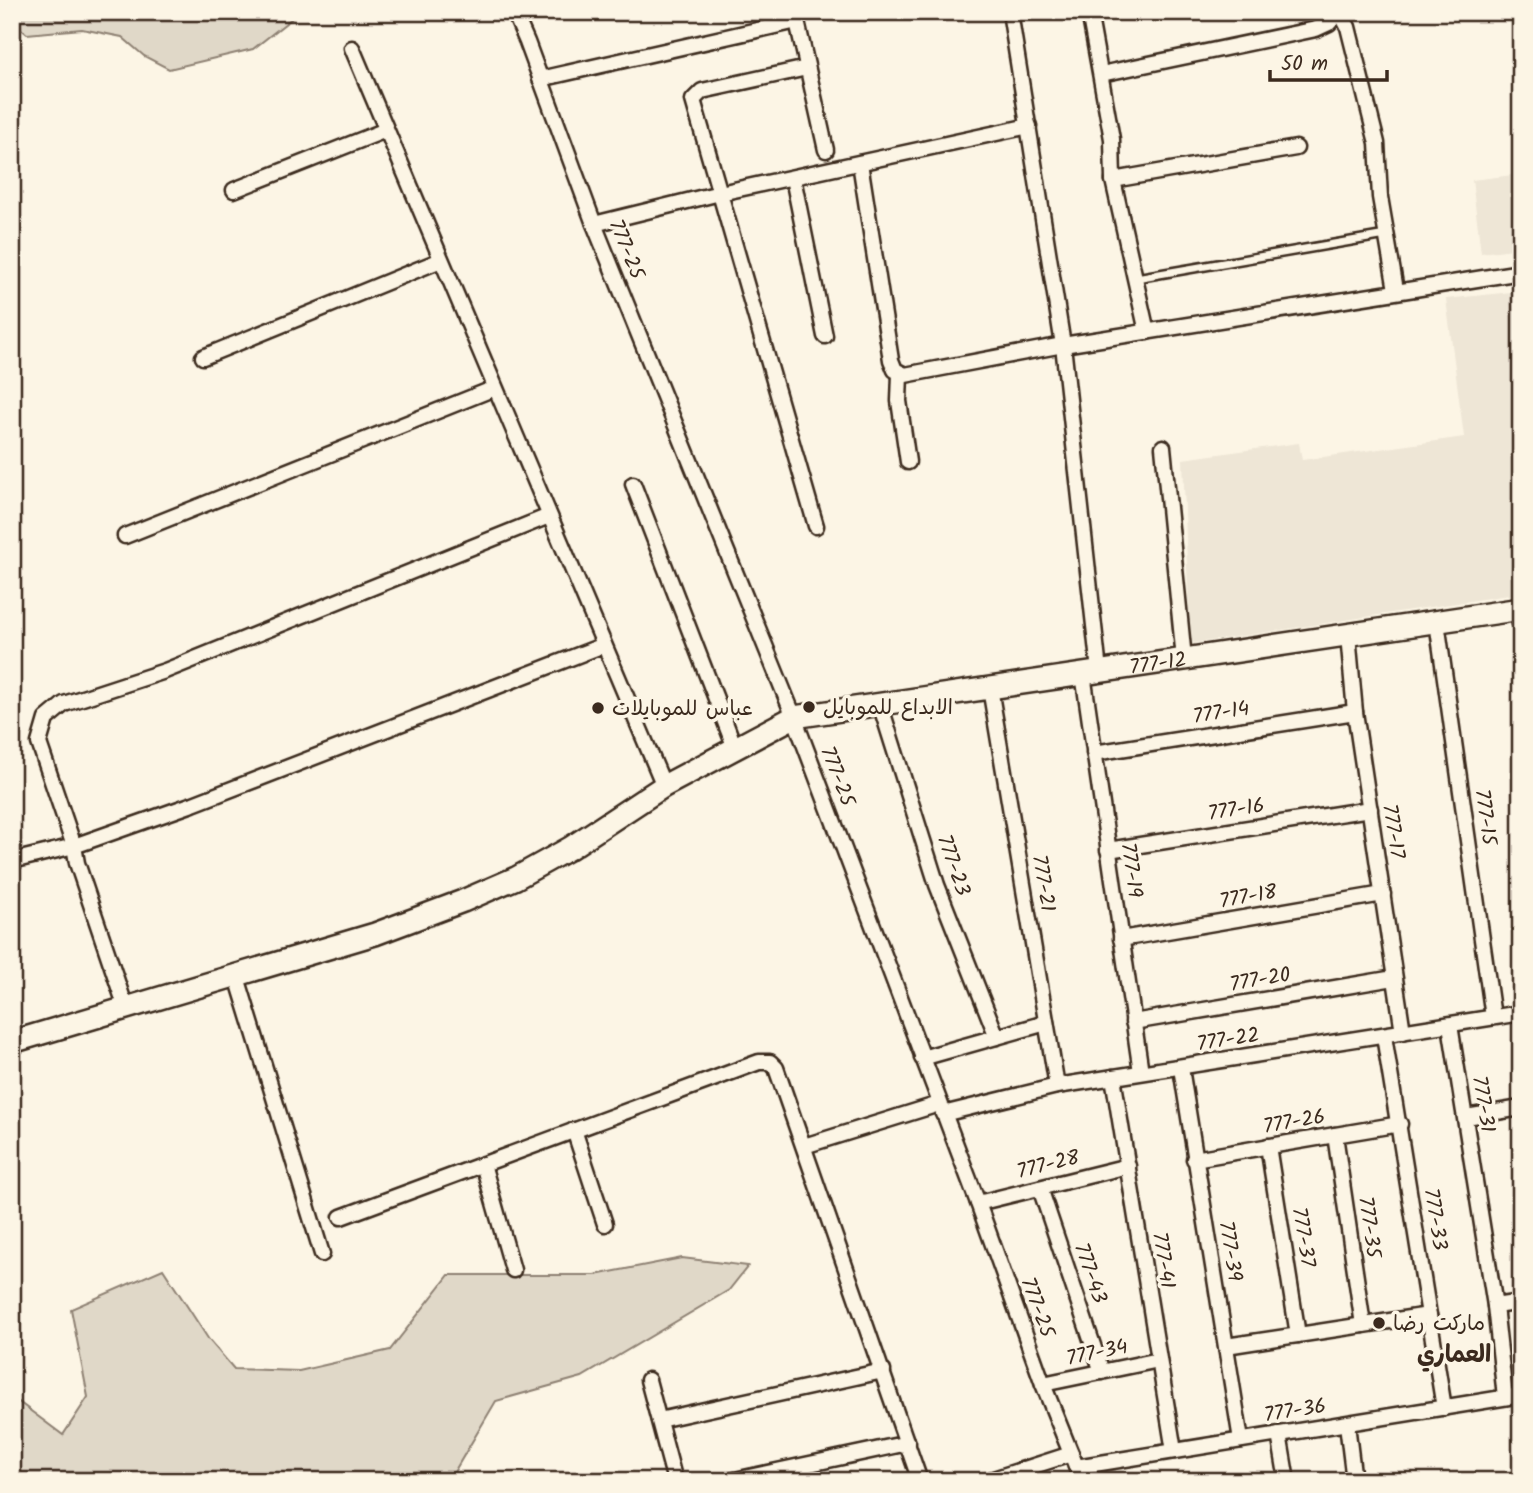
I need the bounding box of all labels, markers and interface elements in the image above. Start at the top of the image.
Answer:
scale bar [1270,38,1388,82]
text: 50 m [1281,48,1328,81]
street label: 777-25 [599,215,653,286]
street label: 777-12 [1127,644,1189,685]
place label: الابداع للموبايل [823,692,953,725]
place label: عباس للموبايلات [612,693,753,726]
street label: 777-14 [1191,693,1252,734]
marker: الابداع للموبايل [801,699,817,715]
marker: عباس للموبايلات [590,700,606,716]
street label: 777-25 [810,742,864,813]
street label: 777-15 [1464,787,1505,849]
street label: 777-16 [1206,790,1267,831]
street label: 777-17 [1372,802,1413,862]
street label: 777-23 [927,830,978,901]
street label: 777-19 [1110,840,1151,900]
street label: 777-21 [1022,852,1063,914]
street label: 777-18 [1217,876,1280,919]
street label: 777-20 [1227,959,1293,1002]
street label: 777-22 [1194,1019,1262,1062]
street label: 777-31 [1462,1073,1503,1135]
street label: 777-26 [1261,1101,1328,1144]
street label: 777-28 [1014,1142,1084,1189]
street label: 777-33 [1413,1186,1456,1253]
street label: 777-35 [1348,1194,1389,1262]
street label: 777-37 [1282,1205,1324,1271]
street label: 777-39 [1208,1219,1251,1284]
street label: 777-41 [1142,1230,1183,1291]
street label: 777-43 [1064,1239,1115,1308]
street label: 777-25 [1010,1273,1063,1344]
place label: ماركت رضا [1393,1308,1485,1341]
marker: ماركت رضا [1371,1315,1387,1331]
street label: 777-34 [1063,1331,1131,1376]
district label: العماري [1417,1336,1491,1375]
street label: 777-36 [1262,1390,1329,1433]

